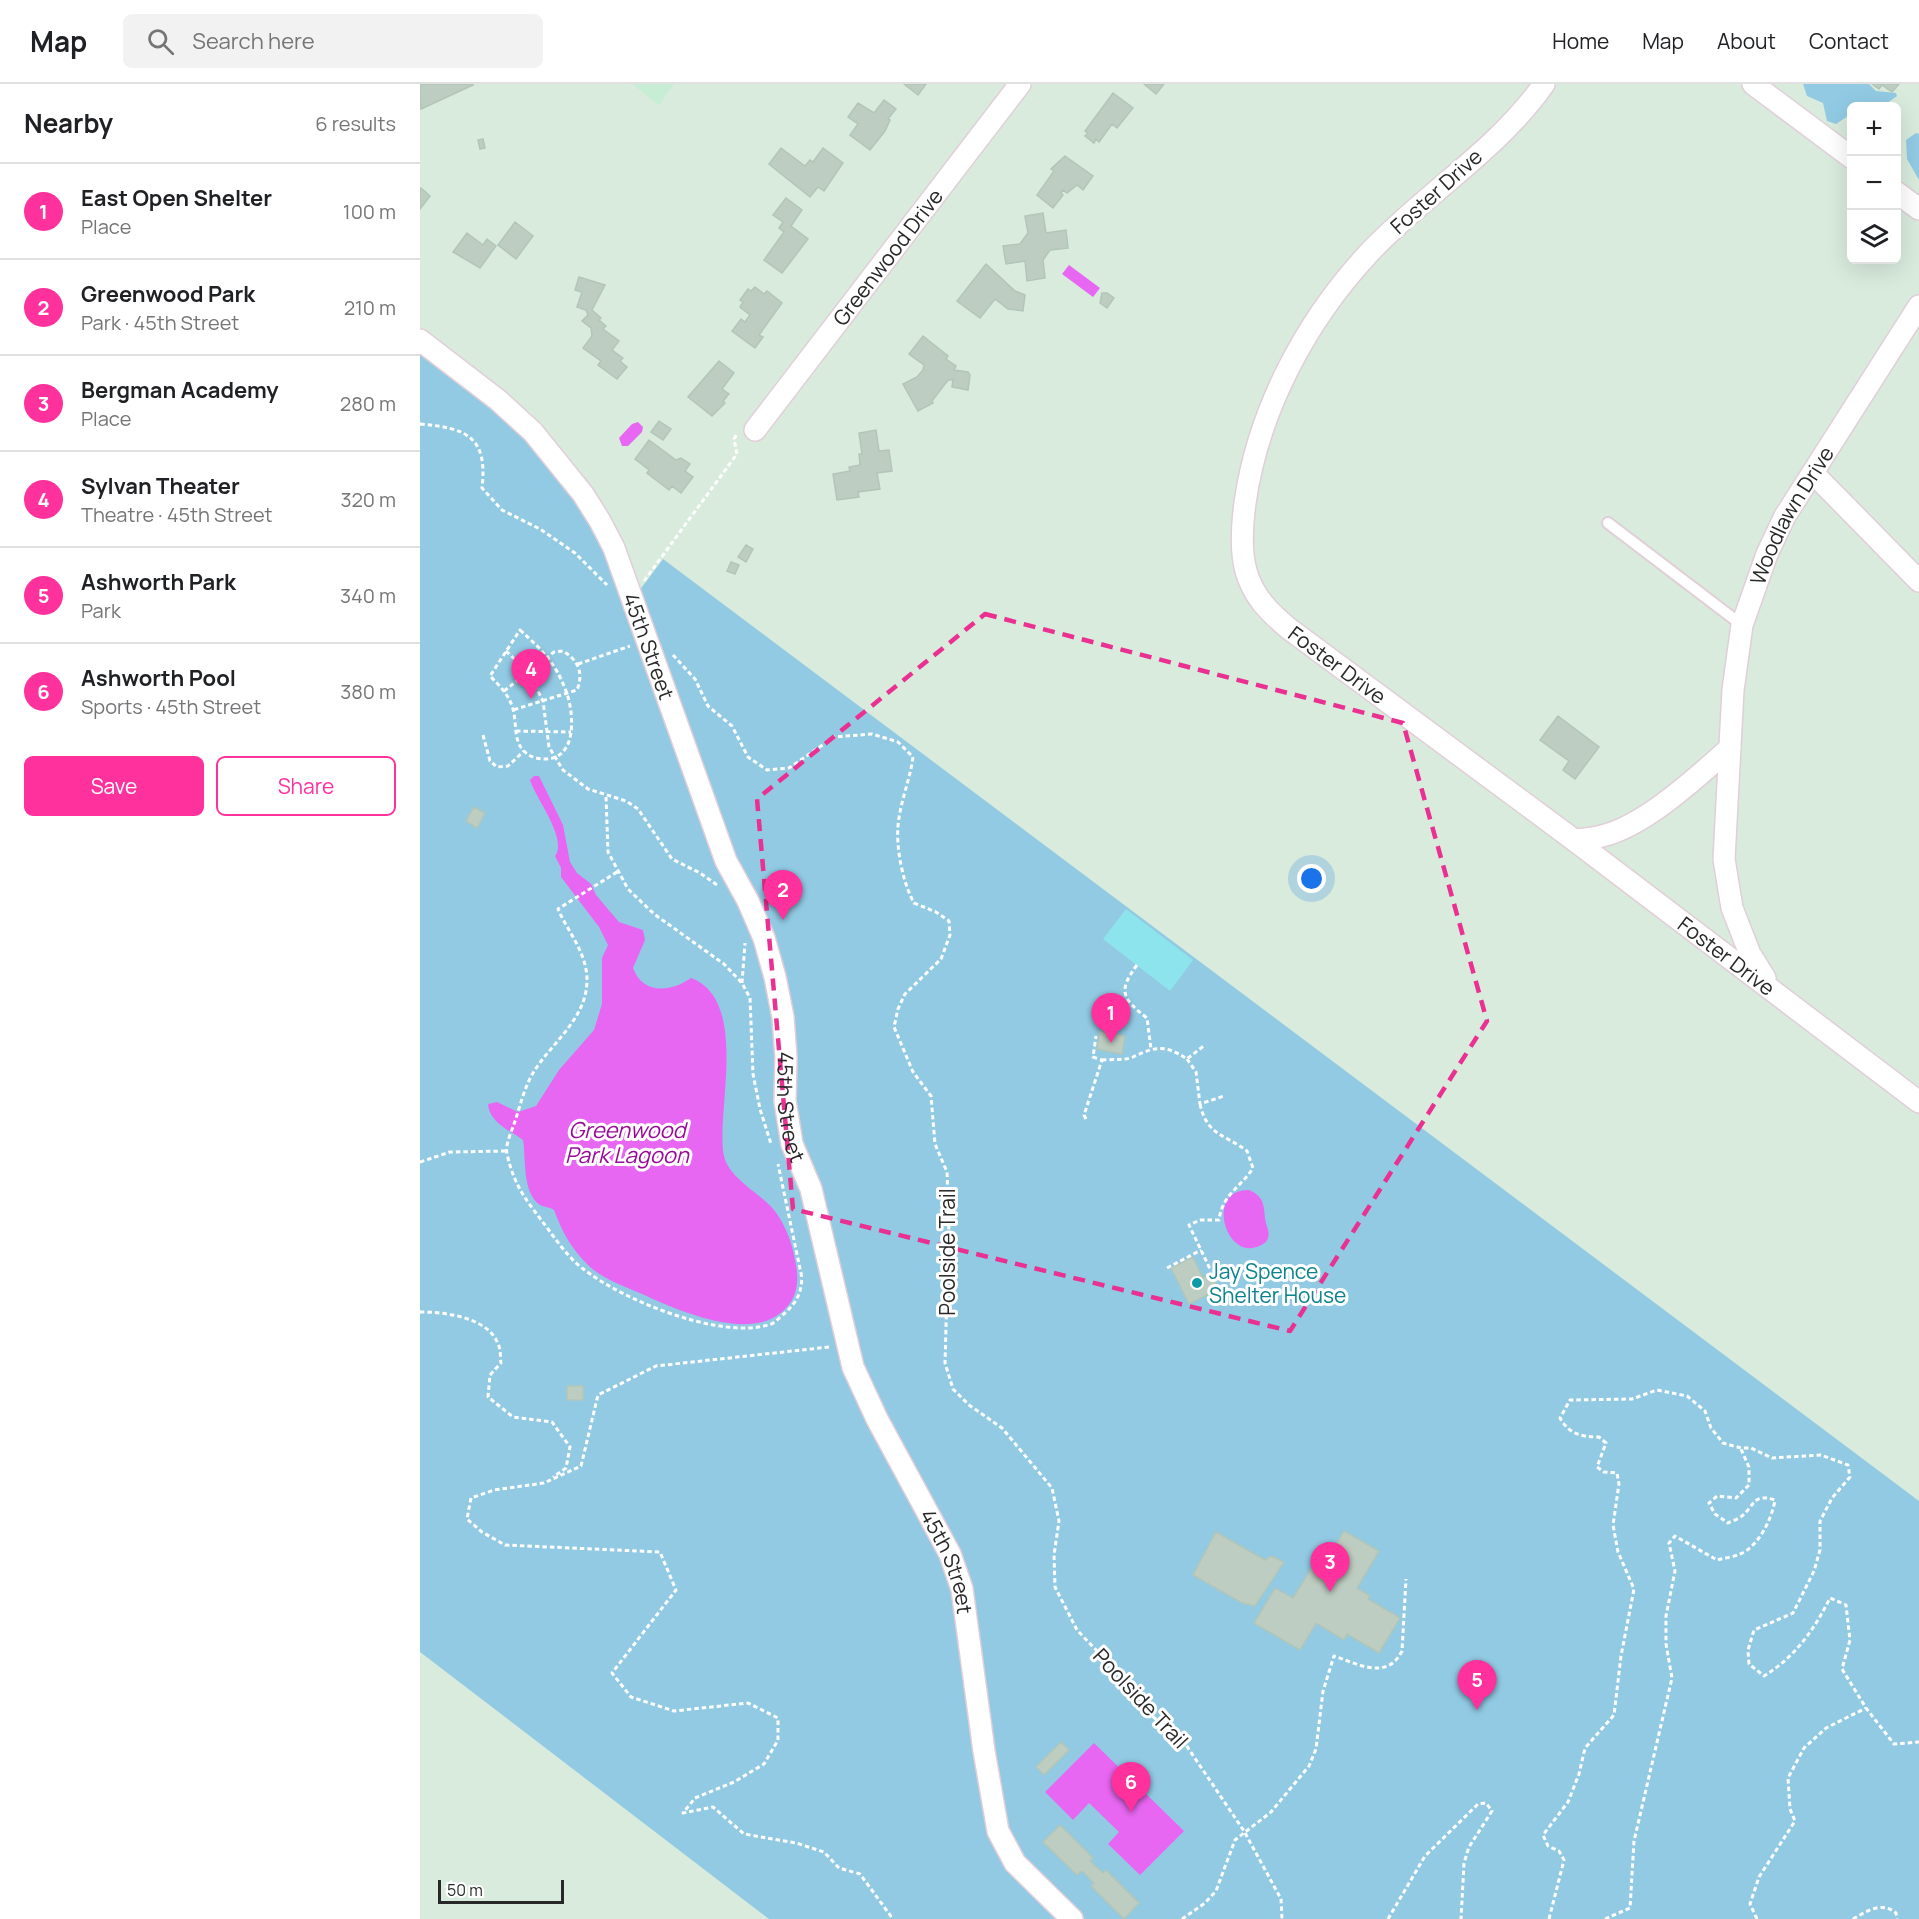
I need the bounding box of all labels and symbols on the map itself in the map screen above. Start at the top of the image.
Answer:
street label: Foster Drive [1384,142,1488,240]
street label: Greenwood Drive [826,183,949,331]
street label: Woodlawn Drive [1743,441,1840,588]
street label: 45th Street [617,589,681,703]
street label: Foster Drive [1283,619,1392,710]
pin: 4 [512,650,550,699]
your location [1297,864,1326,893]
pin: 2 [764,870,802,920]
street label: Foster Drive [1672,910,1781,1002]
pin: 1 [1092,994,1130,1043]
street label: 45th Street [771,1051,812,1166]
water label: Greenwood Park Lagoon [565,1115,690,1170]
street label: Poolside Trail [933,1188,961,1316]
place label: Jay Spence Shelter House [1209,1257,1346,1309]
marker: Jay Spence Shelter House [1190,1276,1204,1290]
street label: 45th Street [914,1504,979,1616]
pin: 3 [1310,1542,1350,1592]
street label: Poolside Trail [1087,1642,1195,1754]
pin: 5 [1458,1660,1496,1710]
pin: 6 [1112,1762,1150,1812]
scale bar [438,1877,564,1904]

